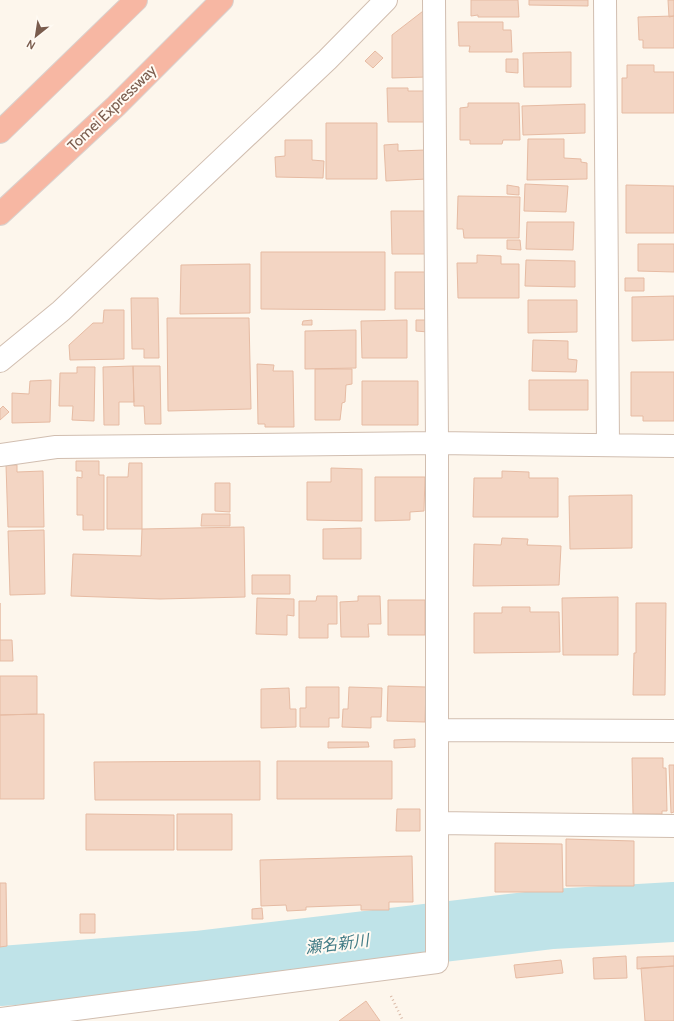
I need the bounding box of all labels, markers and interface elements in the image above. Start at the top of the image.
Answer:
north arrow [16,16,56,56]
text: N [24,37,38,53]
street label: Tomei Expressway [64,61,160,155]
water label: 瀬名新川 [304,930,372,957]

